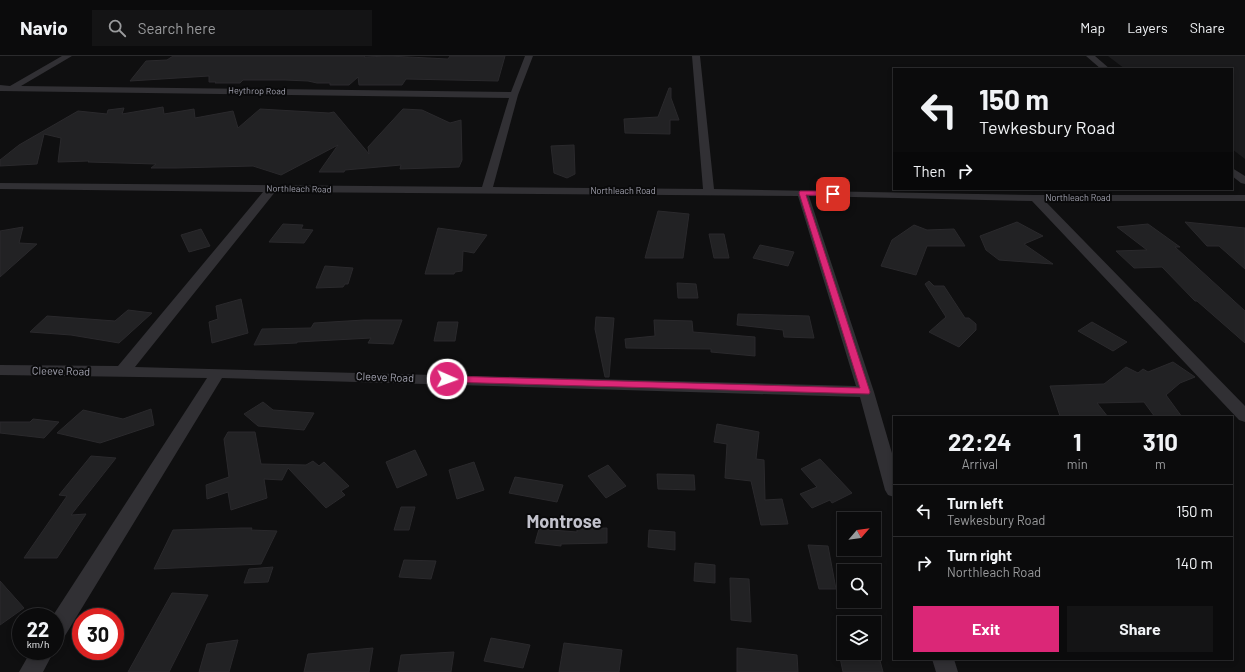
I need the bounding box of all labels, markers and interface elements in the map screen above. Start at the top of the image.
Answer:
search box [92,10,372,46]
text: Navio [20,16,68,39]
icon: search [106,17,128,39]
text: Search here [138,19,216,37]
text: Map [1080,19,1105,36]
text: Layers [1127,19,1168,36]
text: Share [1190,19,1225,36]
text: 150 m [979,82,1049,116]
street label: Heythrop Road [228,84,286,97]
icon: left [913,84,965,136]
text: Tewkesbury Road [979,116,1115,138]
icon: right [954,160,976,182]
text: Then [913,162,946,180]
pin [816,177,850,211]
street label: Northleach Road [266,182,332,195]
icon: arrive [822,183,844,205]
street label: Northleach Road [590,185,656,196]
street label: Northleach Road [1045,192,1111,203]
position arrow [426,358,468,400]
street label: Cleeve Road [32,363,90,378]
street label: Cleeve Road [356,369,414,384]
text: 22:24 [948,427,1012,456]
text: 1 [1073,427,1081,456]
text: 310 [1143,427,1178,456]
text: Arrival [962,456,998,472]
text: min [1067,456,1088,472]
text: m [1155,456,1166,472]
text: Turn left [947,494,1003,512]
icon: left [913,500,935,522]
text: 150 m [1176,502,1213,520]
district label: Montrose [526,510,602,532]
north arrow [837,512,881,556]
map controls [837,512,881,660]
text: Tewkesbury Road [947,512,1045,528]
text: Turn right [947,546,1012,564]
icon: right [913,552,935,574]
text: 140 m [1176,554,1213,572]
button: search [837,564,881,608]
text: Northleach Road [947,564,1041,580]
button: Exit [913,606,1059,652]
button: Share [1067,606,1213,652]
speed limit sign: 30 [72,608,124,660]
button: layers [837,616,881,660]
text: 22 [27,617,49,641]
text: km/h [27,638,49,650]

